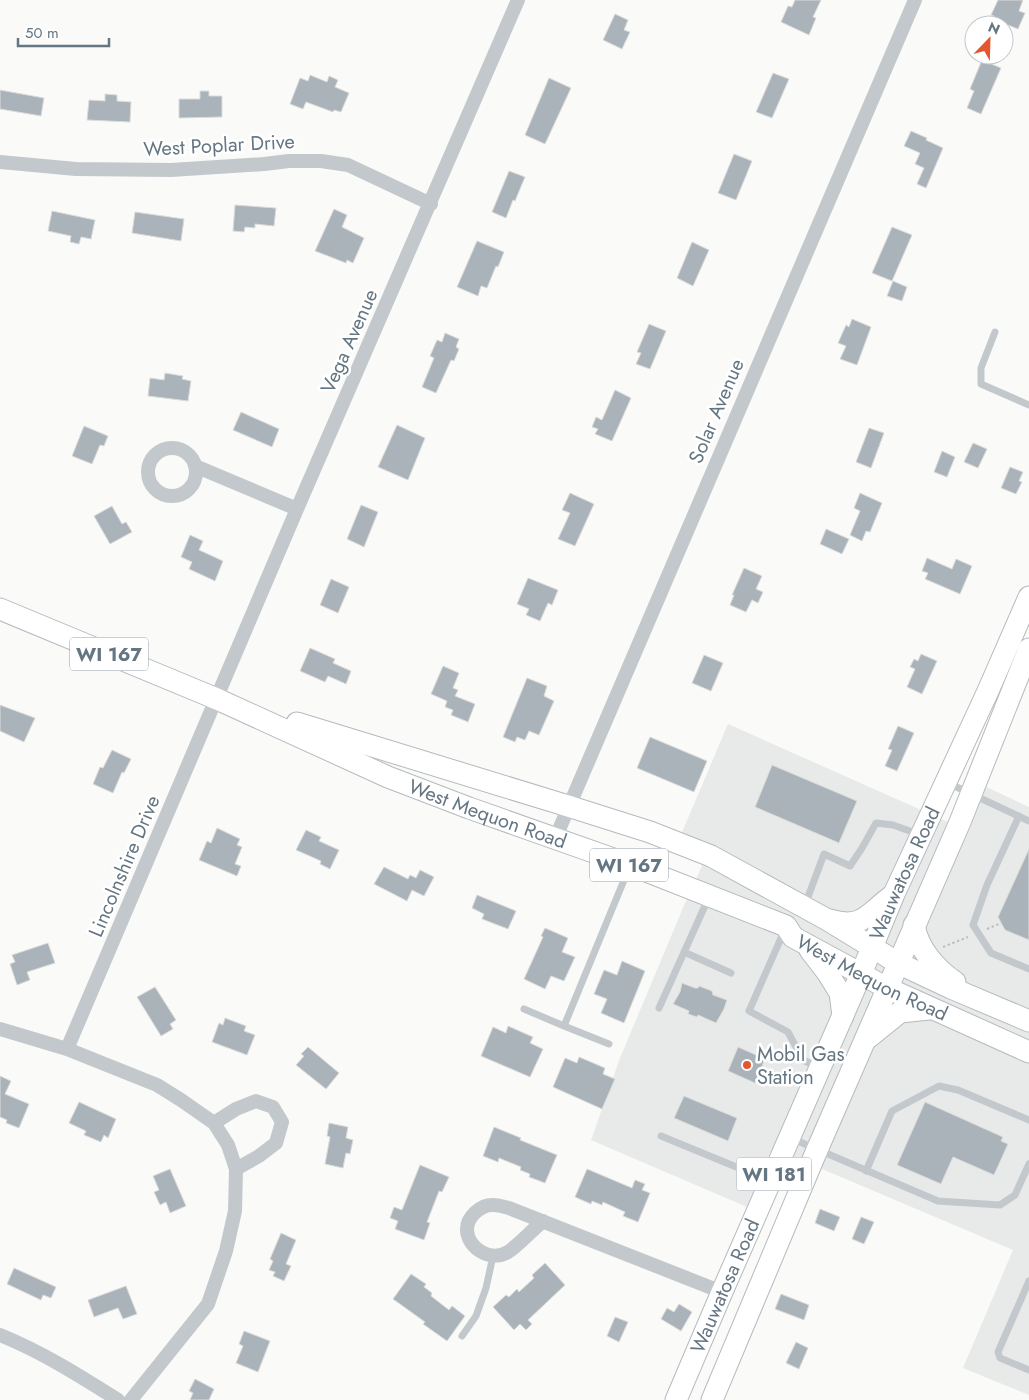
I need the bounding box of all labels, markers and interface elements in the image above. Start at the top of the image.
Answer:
scale bar [18,15,109,47]
north arrow [964,15,1014,65]
text: N [985,17,1003,39]
text: 50 m [25,22,59,44]
street label: West Poplar Drive [143,127,295,164]
street label: Vega Avenue [314,284,385,398]
street label: Solar Avenue [681,354,752,468]
road number: WI 167 [70,638,148,671]
street label: West Mequon Road [404,772,570,856]
street label: Lincolnshire Drive [82,791,167,942]
street label: Wauwatosa Road [862,802,947,945]
road number: WI 167 [590,848,668,882]
street label: West Mequon Road [791,927,952,1029]
place label: Mobil Gas Station [757,1040,845,1092]
marker: Mobil Gas Station [741,1059,753,1071]
road number: WI 181 [736,1158,812,1190]
street label: Wauwatosa Road [684,1214,767,1358]

